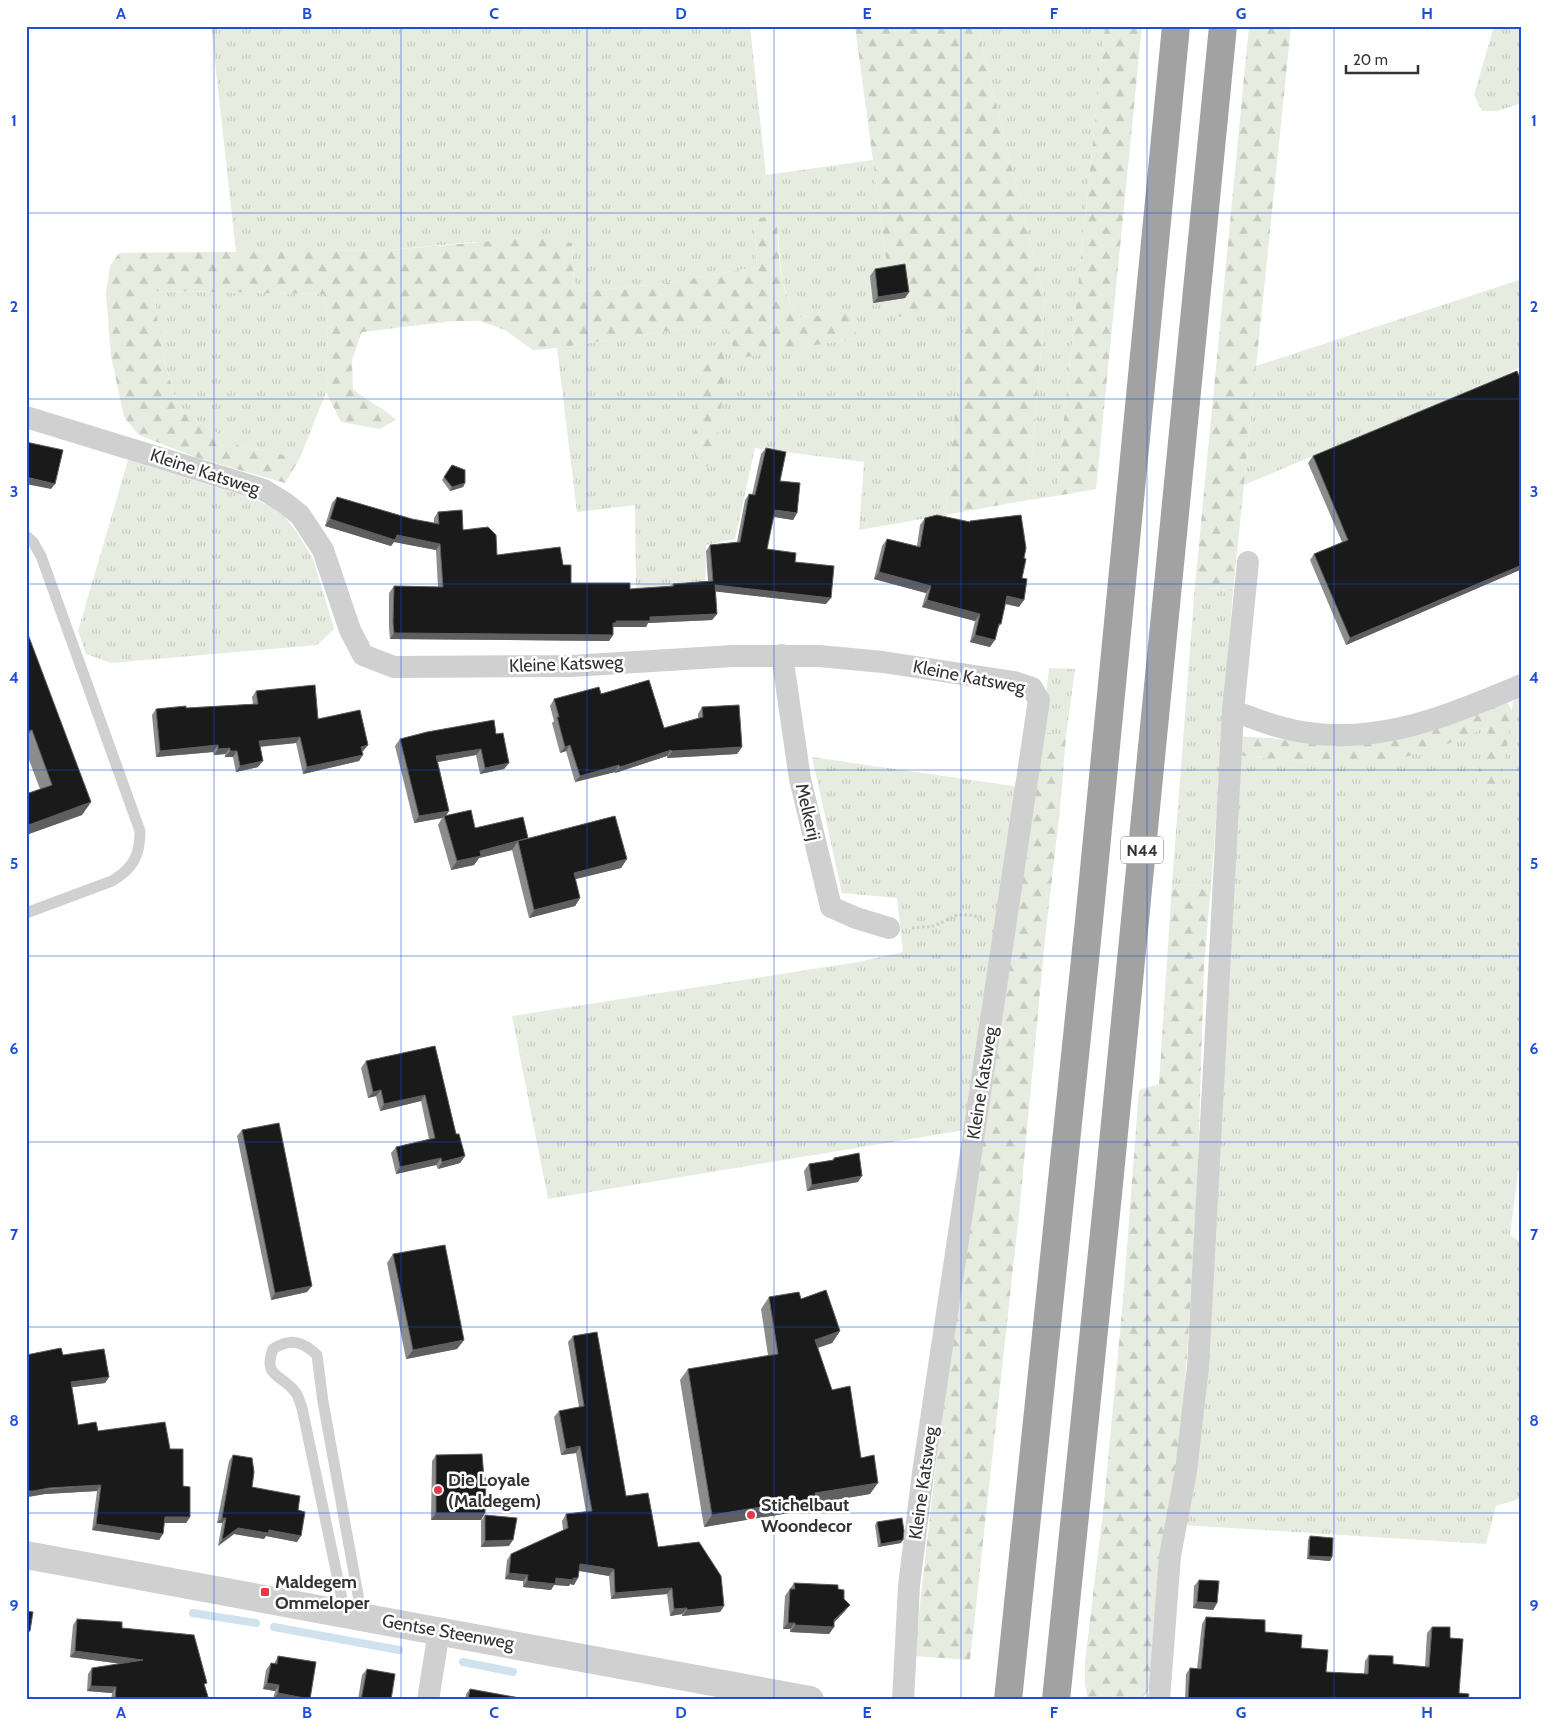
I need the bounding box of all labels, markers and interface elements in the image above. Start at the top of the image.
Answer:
text: A [116,4,126,23]
text: B [302,4,312,23]
text: C [489,4,499,23]
text: D [675,4,687,23]
text: E [862,4,872,23]
text: F [1050,4,1059,23]
text: G [1236,4,1246,23]
text: H [1421,4,1433,23]
scale bar [1346,42,1418,74]
text: 20 m [1353,51,1388,69]
text: 1 [11,111,17,130]
text: 1 [1531,111,1537,130]
text: 2 [10,297,18,316]
text: 2 [1530,297,1538,316]
street label: Kleine Katsweg [147,444,264,500]
text: 3 [10,482,18,501]
text: 3 [1530,482,1538,501]
street label: Kleine Katsweg [509,651,624,677]
street label: Kleine Katsweg [911,655,1028,699]
text: 4 [9,668,19,687]
text: 4 [1529,668,1539,687]
street label: Melkerij [791,781,825,843]
road number: N44 [1121,836,1163,864]
text: 5 [10,854,18,873]
text: 5 [1530,854,1538,873]
street label: Kleine Katsweg [962,1024,1002,1141]
text: 6 [10,1039,19,1058]
text: 6 [1530,1039,1539,1058]
text: 7 [10,1225,19,1244]
text: 7 [1530,1225,1539,1244]
text: 8 [9,1411,19,1430]
text: 8 [1529,1411,1539,1430]
street label: Kleine Katsweg [904,1424,942,1541]
place label: Die Loyale (Maldegem) [448,1469,541,1512]
marker: Die Loyale (Maldegem) [432,1484,444,1496]
place label: Stichelbaut Woondecor [761,1494,852,1537]
marker: Stichelbaut Woondecor [745,1509,757,1521]
place label: Maldegem Ommeloper [275,1571,370,1614]
marker: Maldegem Ommeloper [259,1586,271,1598]
text: 9 [10,1596,19,1615]
text: 9 [1530,1596,1539,1615]
street label: Gentse Steenweg [380,1610,517,1655]
text: A [116,1703,126,1722]
text: B [302,1703,312,1722]
text: C [489,1703,499,1722]
text: D [675,1703,687,1722]
text: E [862,1703,872,1722]
text: F [1050,1703,1059,1722]
text: G [1236,1703,1246,1722]
text: H [1421,1703,1433,1722]

